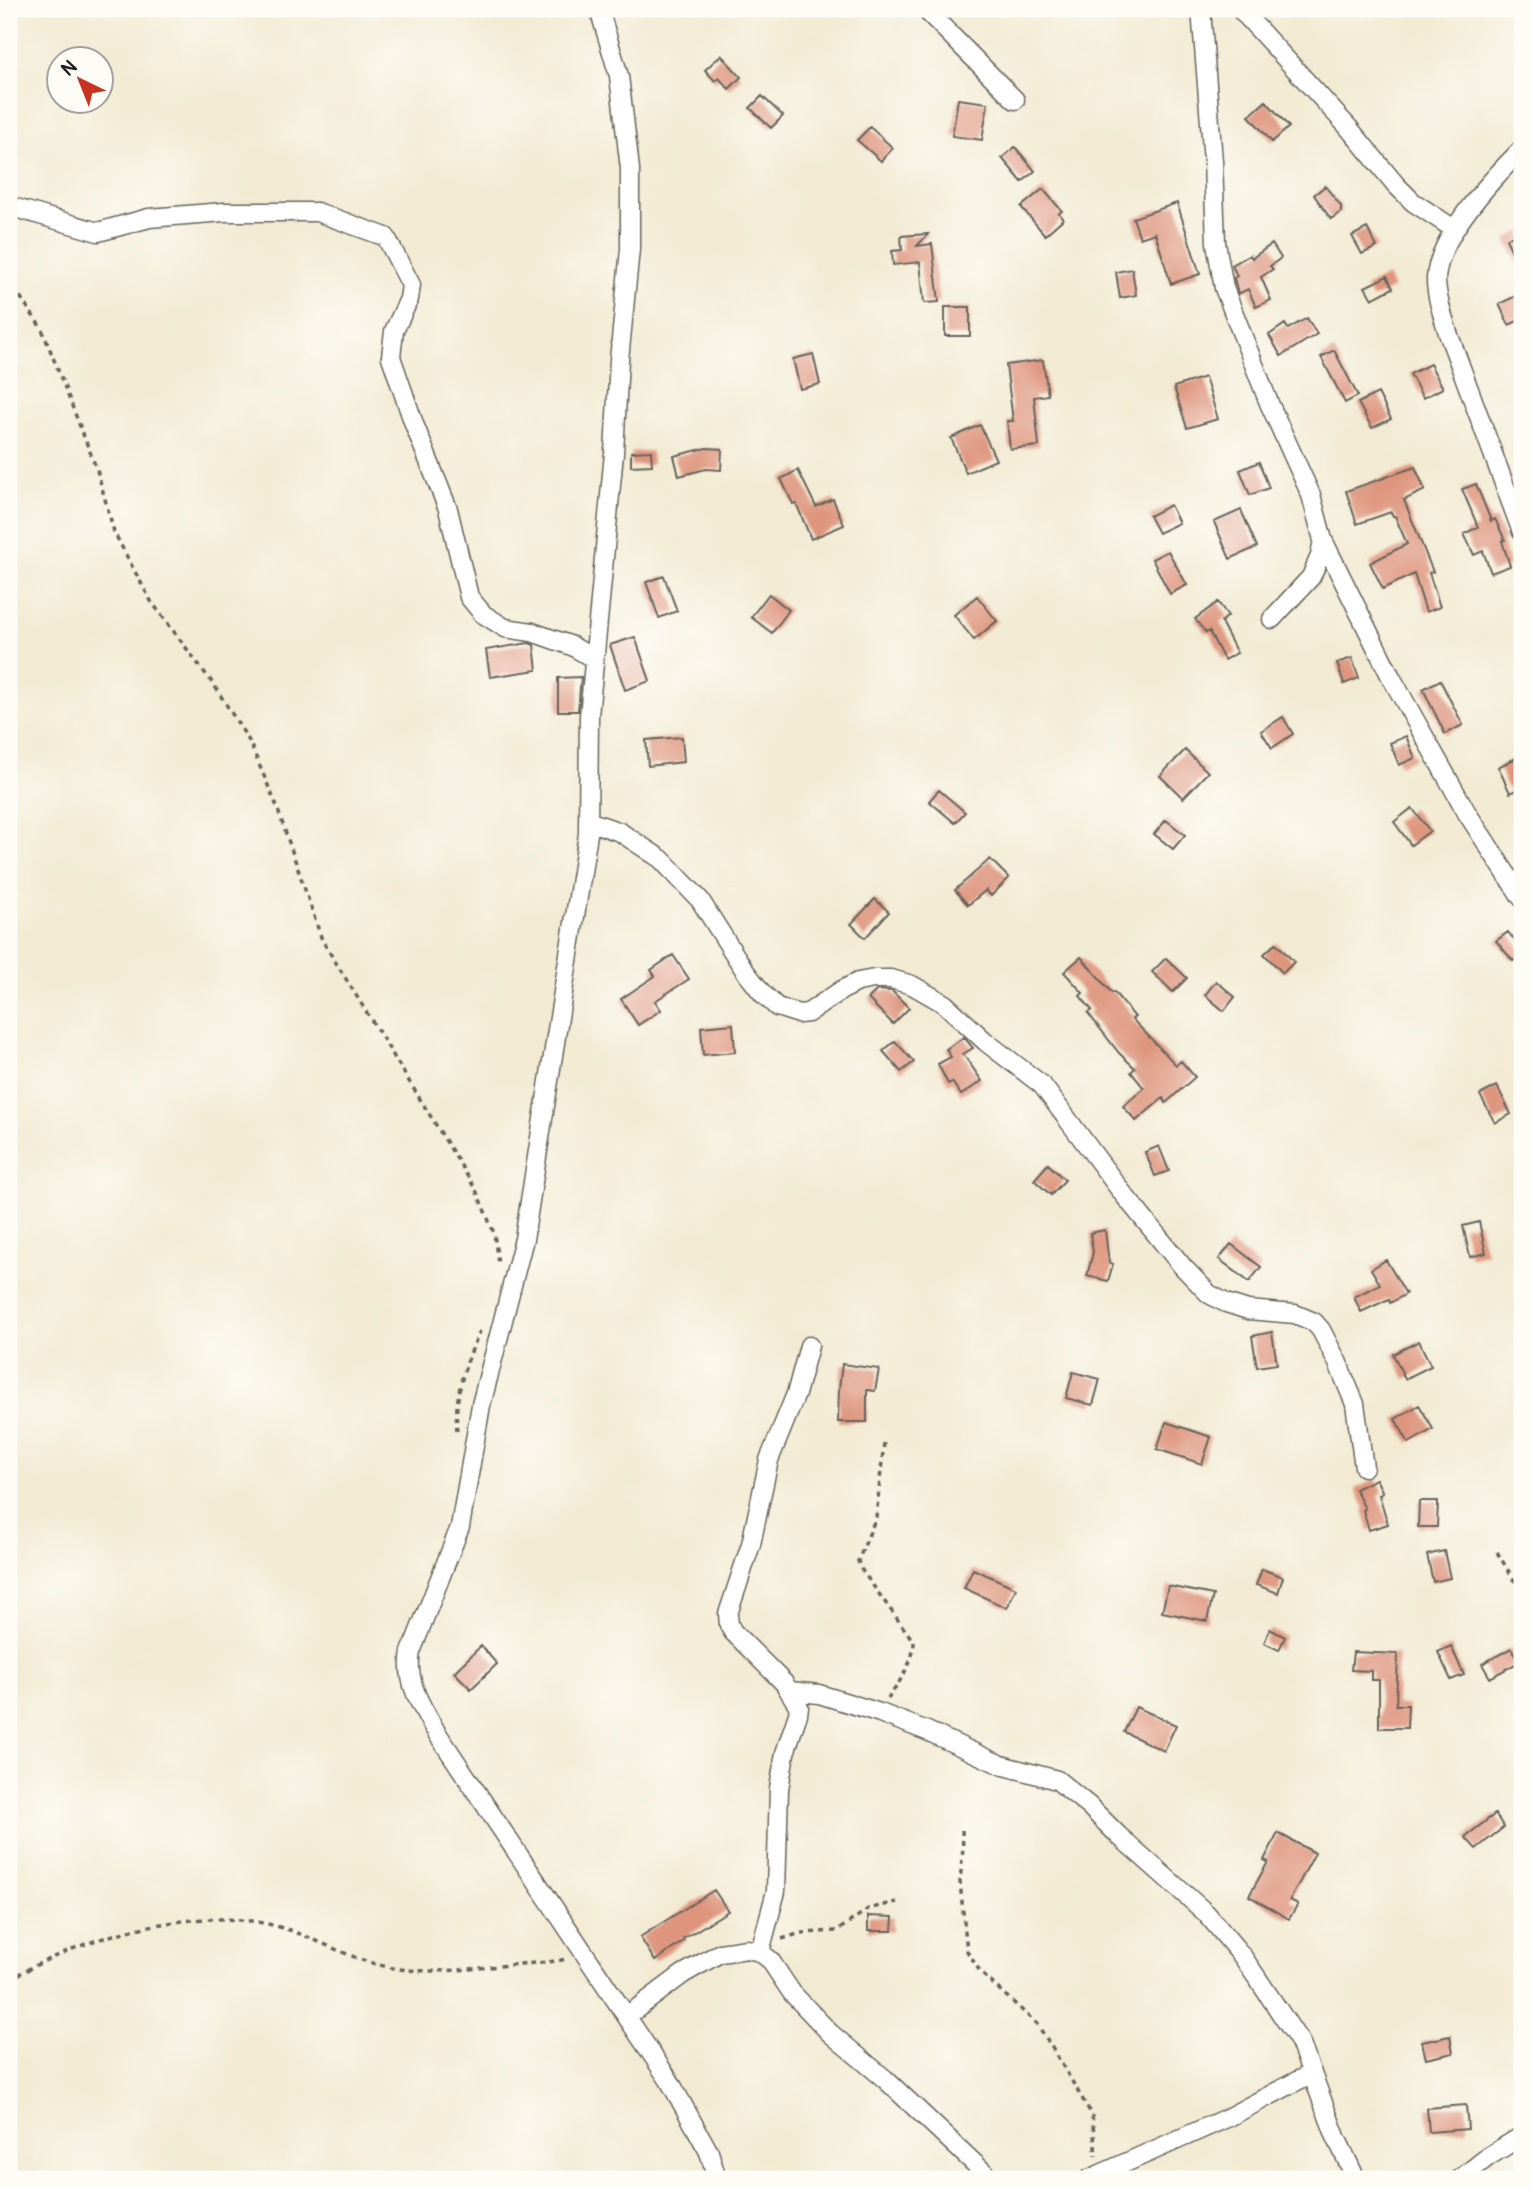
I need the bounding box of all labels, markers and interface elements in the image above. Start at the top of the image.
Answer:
north arrow [46,46,116,116]
text: N [56,55,82,81]

